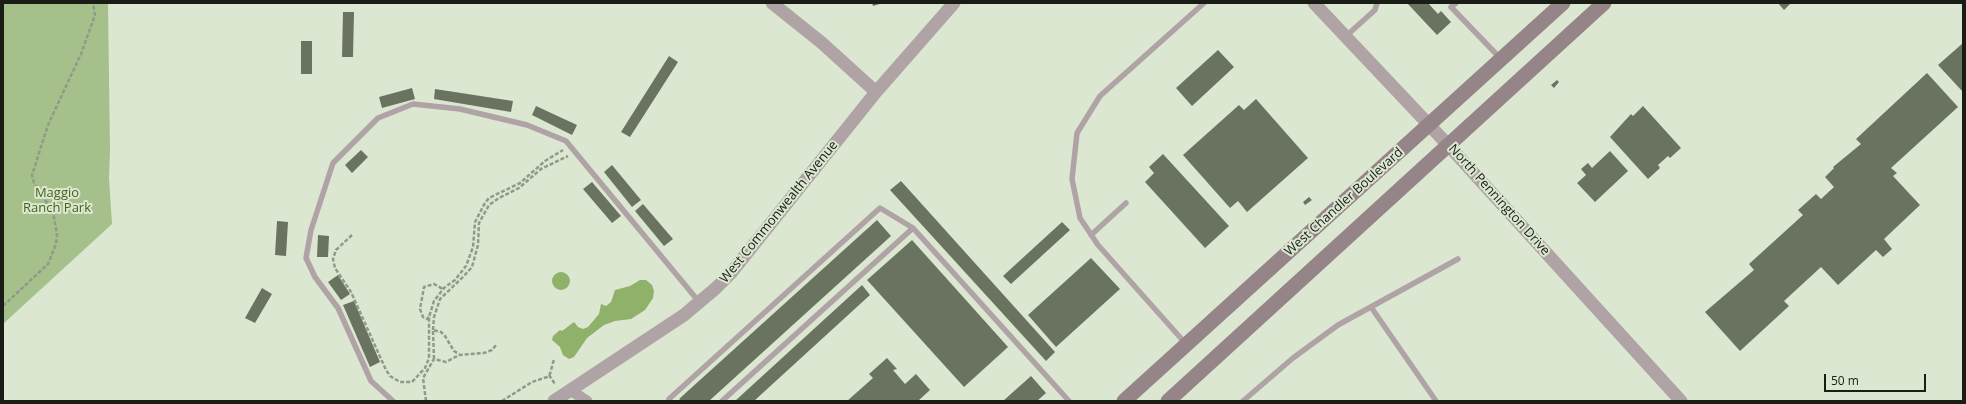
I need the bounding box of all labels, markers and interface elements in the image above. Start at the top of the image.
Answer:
street label: West Commonwealth Avenue [717,138,841,286]
street label: North Pennington Drive [1445,141,1553,259]
street label: West Chandler Boulevard [1282,145,1406,259]
park label: Maggio Ranch Park [23,185,91,216]
scale bar [1826,366,1928,392]
text: 50 m [1831,372,1859,389]

